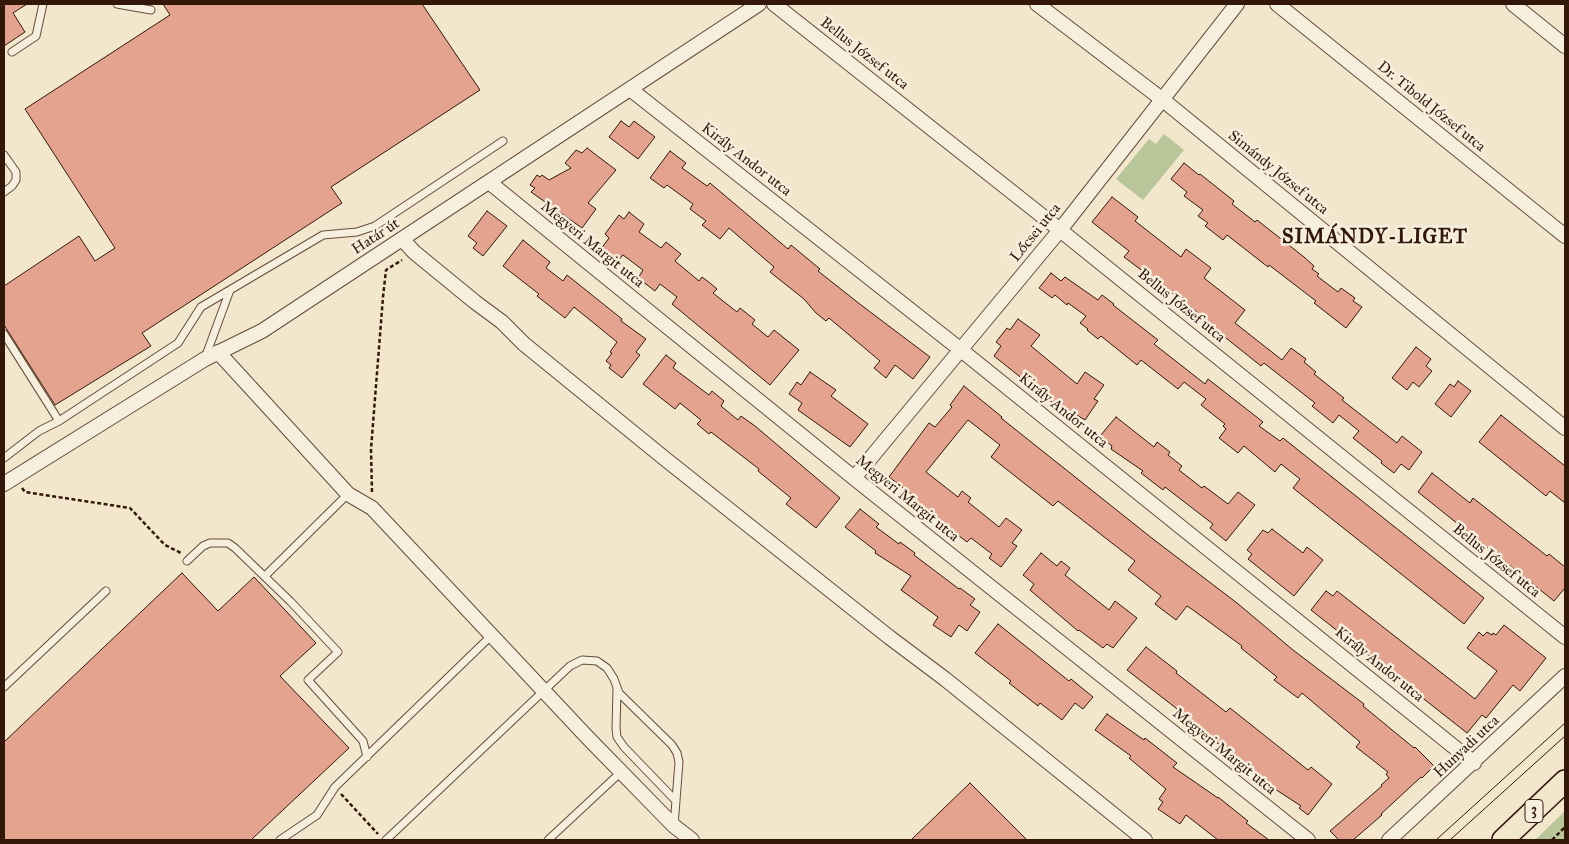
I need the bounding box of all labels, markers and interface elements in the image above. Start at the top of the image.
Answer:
street label: Bellus József utca [816,14,912,94]
street label: Dr. Tibold József utca [1373,58,1489,156]
street label: Király Andor utca [698,119,794,201]
street label: Simándy József utca [1224,127,1332,219]
street label: Megyeri Margit utca [537,198,647,292]
street label: Lőcsei utca [1007,200,1065,266]
street label: Határ út [349,215,403,259]
district label: SIMÁNDY-LIGET [1280,226,1470,250]
street label: Bellus József utca [1134,265,1228,347]
street label: Király Andor utca [1015,370,1111,452]
street label: Megyeri Margit utca [852,452,962,546]
street label: Bellus József utca [1449,520,1543,602]
street label: Király Andor utca [1331,624,1427,706]
street label: Megyeri Margit utca [1169,705,1279,799]
street label: Hunyadi utca [1431,712,1503,782]
road number: 3 [1525,799,1543,822]

